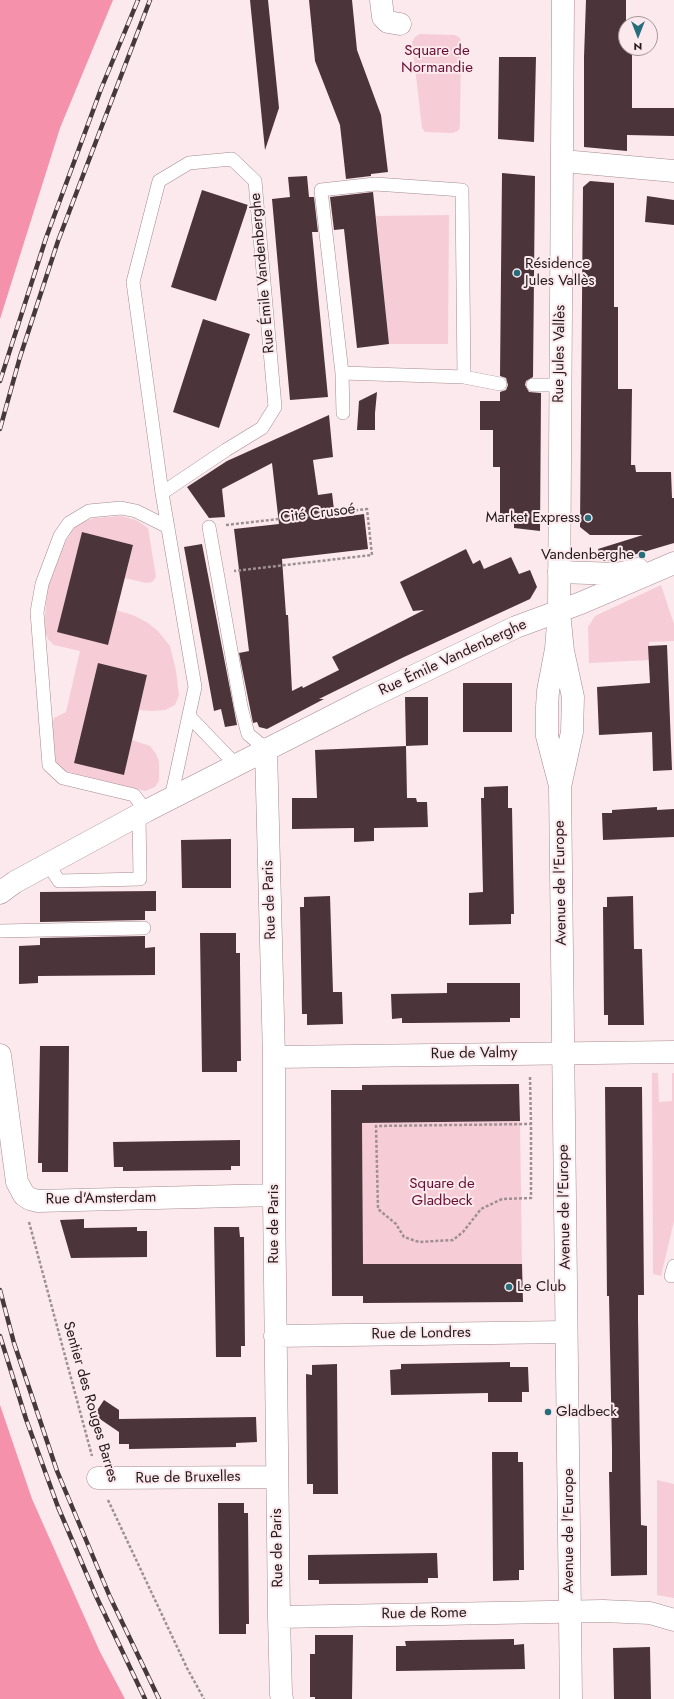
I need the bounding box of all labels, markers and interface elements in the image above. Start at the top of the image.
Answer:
north arrow [618,16,658,56]
text: N [634,39,642,55]
park label: Square de Normandie [401,42,473,77]
street label: Rue Émile Vandenberghe [247,192,279,354]
place label: Résidence Jules Vallès [525,255,594,290]
marker: Résidence Jules Vallès [512,268,522,278]
street label: Rue Jules Vallès [550,305,570,403]
street label: Cité Crusoé [280,500,356,528]
place label: Market Express [485,509,580,527]
marker: Market Express [583,513,593,523]
place label: Vandenberghe [541,546,634,564]
marker: Vandenberghe [637,550,647,560]
street label: Rue Émile Vandenberghe [376,616,530,700]
street label: Avenue de l'Europe [551,820,571,946]
street label: Rue de Paris [260,860,280,940]
street label: Rue de Valmy [431,1044,517,1064]
street label: Avenue de l'Europe [555,1144,575,1270]
park label: Square de Gladbeck [409,1175,475,1210]
street label: Rue de Paris [265,1184,283,1264]
street label: Rue d'Amsterdam [46,1189,156,1209]
place label: Le Club [517,1278,566,1296]
marker: Le Club [504,1282,514,1292]
street label: Sentier des Rouges Barres [58,1320,122,1484]
street label: Rue de Londres [371,1324,471,1344]
place label: Gladbeck [556,1403,617,1421]
marker: Gladbeck [543,1407,553,1417]
street label: Rue de Bruxelles [135,1468,241,1488]
street label: Avenue de l'Europe [560,1468,578,1594]
street label: Rue de Paris [268,1508,288,1588]
street label: Rue de Rome [381,1604,467,1624]

